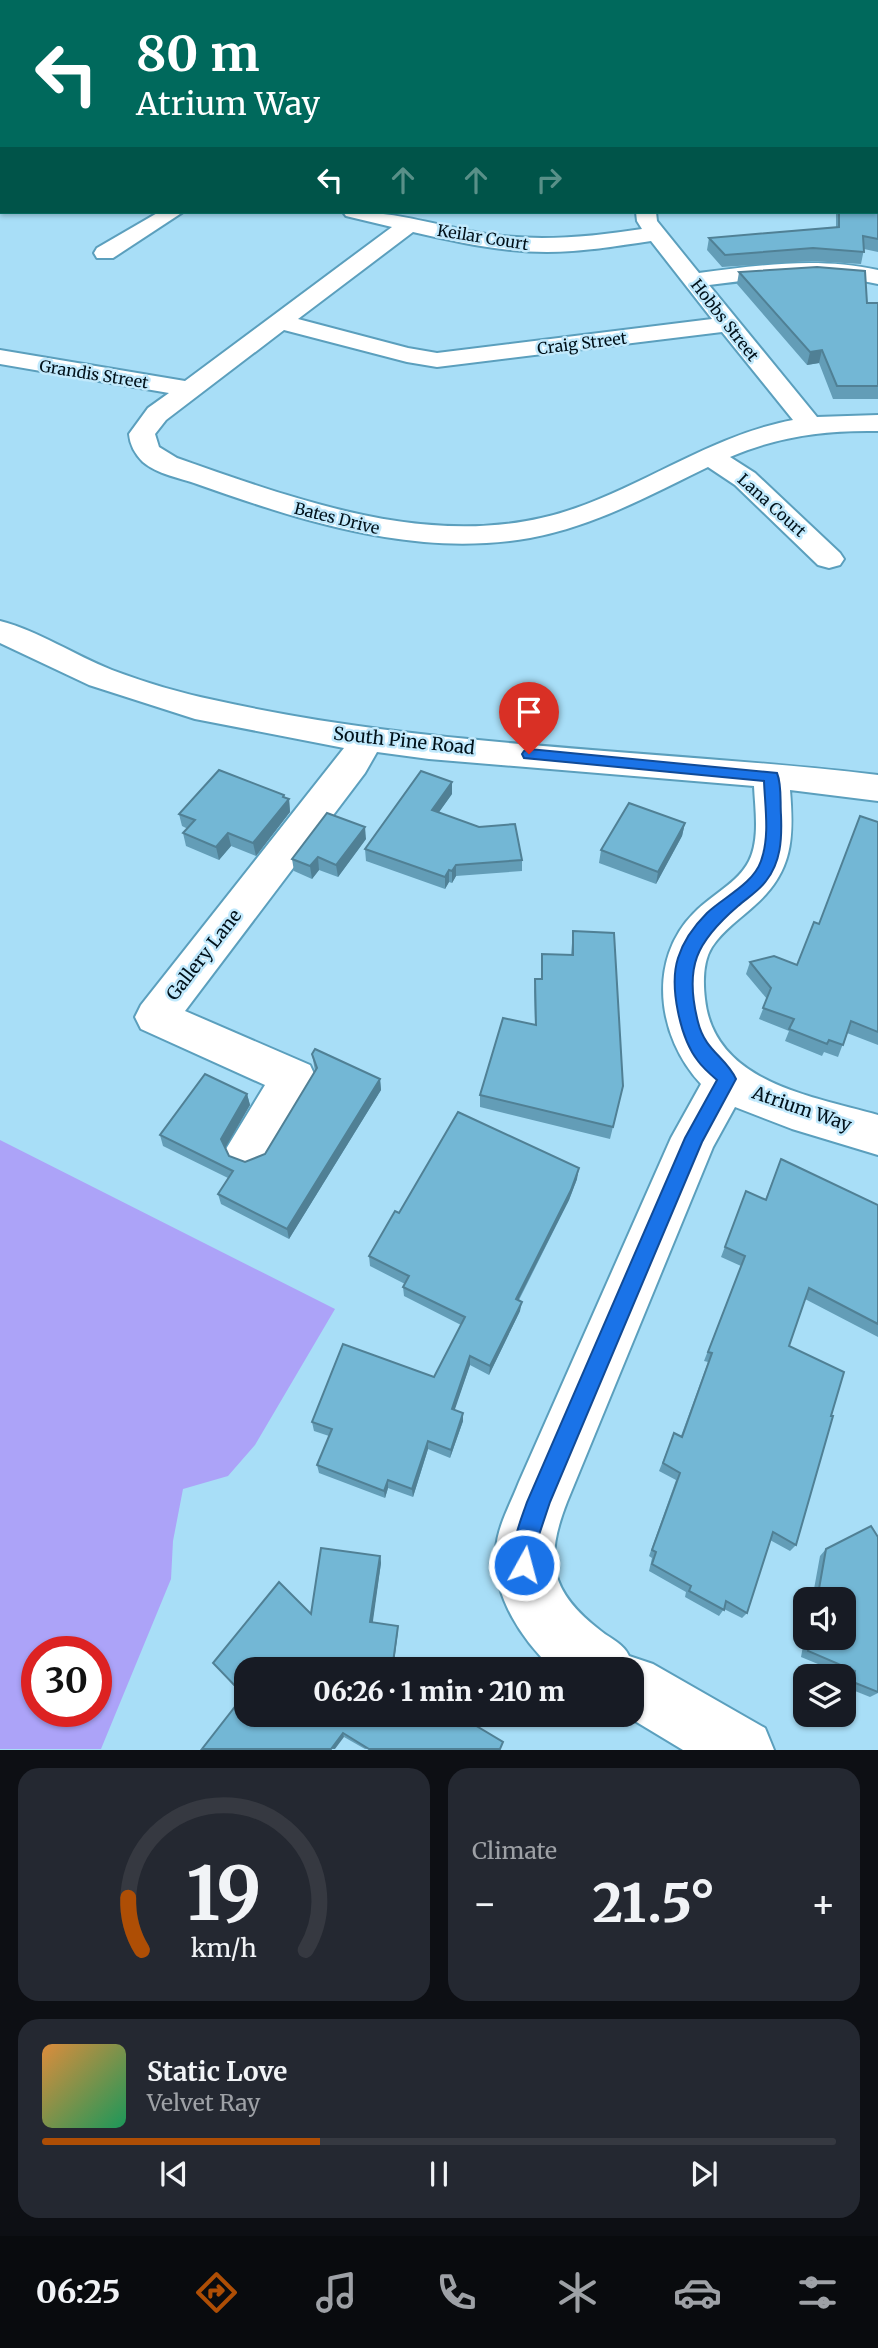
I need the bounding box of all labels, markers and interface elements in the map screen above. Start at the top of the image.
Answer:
text: 80 m [136,23,259,84]
icon: left [21,28,112,119]
text: Atrium Way [136,84,320,124]
icon: left [311,161,349,199]
icon: ahead [384,161,422,199]
icon: ahead [457,161,495,199]
icon: right [530,161,568,199]
street label: Keilar Court [436,220,531,254]
street label: Hobbs Street [687,275,764,366]
street label: Craig Street [536,327,629,358]
street label: Grandis Street [38,356,151,393]
street label: Lana Court [734,469,811,541]
street label: Bates Drive [292,498,382,538]
pin [499,682,559,754]
icon: arrive [510,693,548,731]
street label: South Pine Road [332,722,476,759]
street label: Gallery Lane [161,905,246,1005]
street label: Atrium Way [748,1080,855,1136]
position arrow [487,1528,561,1602]
map controls [793,1587,856,1727]
button: sound [793,1587,856,1650]
speed limit sign: 30 [21,1636,112,1727]
button: layers [793,1664,856,1727]
text: 06:26 · 1 min · 210 m [313,1675,565,1708]
text: Climate [472,1836,557,1865]
text: 19 [186,1849,262,1941]
text: 21.5° [593,1871,715,1936]
text: − [472,1880,497,1927]
text: + [811,1880,836,1927]
text: km/h [191,1932,257,1964]
text: Static Love [147,2055,287,2088]
text: Velvet Ray [147,2088,260,2117]
icon: previous [155,2155,193,2193]
icon: pause [420,2155,458,2193]
icon: next [685,2155,723,2193]
icon: directions [192,2268,241,2317]
icon: music [312,2268,361,2317]
icon: phone [432,2268,481,2317]
icon: climate [553,2268,602,2317]
icon: car [673,2268,722,2317]
icon: filters [793,2268,842,2317]
text: 06:25 [36,2272,120,2312]

